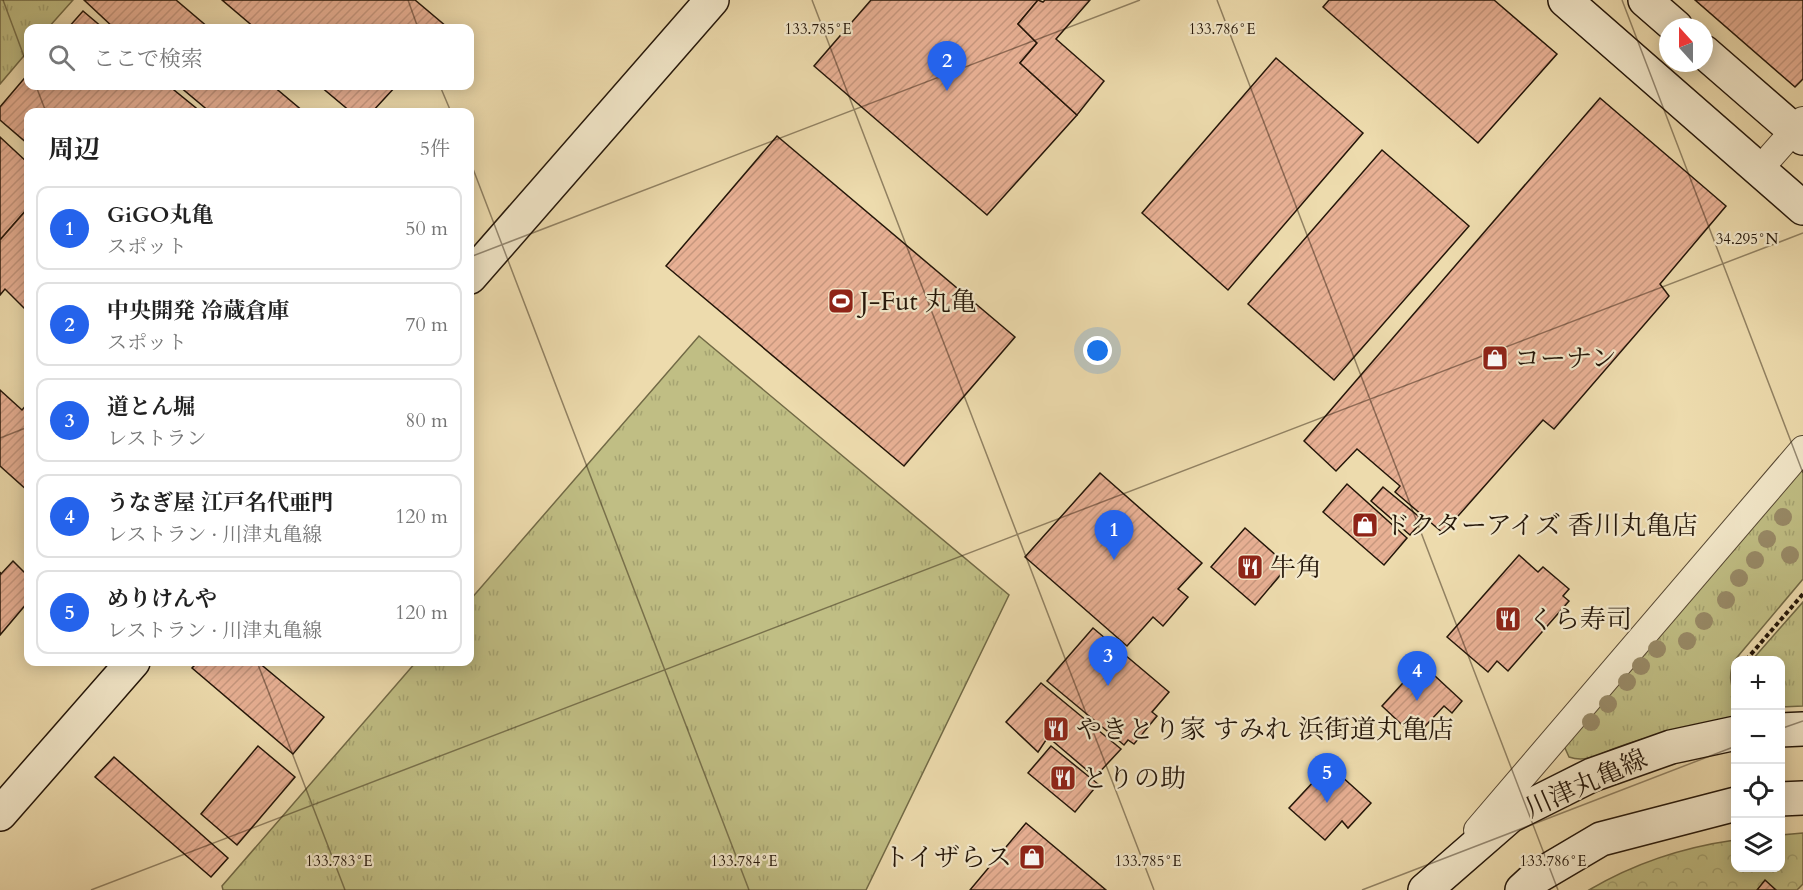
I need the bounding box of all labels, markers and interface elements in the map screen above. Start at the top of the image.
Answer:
north arrow [1659,18,1713,72]
text: 133.785°E [785,19,851,39]
text: 133.786°E [1189,19,1255,39]
search box [24,24,474,90]
icon: search [45,41,78,74]
pin: 2 [928,42,966,91]
text: ここで検索 [93,44,203,74]
text: 周辺 [48,132,100,167]
text: 5件 [420,135,450,162]
text: GiGO丸亀 [107,200,213,230]
text: 1 [64,215,75,242]
text: 50 m [405,215,448,242]
text: 34.295°N [1716,229,1779,249]
text: スポット [107,233,187,260]
place label: J-Fut 丸亀 [856,284,977,319]
sports icon: J-Fut 丸亀 [826,286,856,316]
text: 中央開発 冷蔵倉庫 [107,296,289,326]
text: 2 [64,311,75,338]
text: 70 m [405,311,448,338]
text: スポット [107,329,187,356]
your location [1083,336,1112,365]
place label: コーナン [1514,341,1617,376]
shop icon: コーナン [1480,343,1510,373]
text: 道とん堀 [107,392,195,422]
text: 3 [64,407,75,434]
text: 80 m [405,407,448,434]
text: レストラン [107,425,206,452]
text: うなぎ屋 江戸名代亜門 [107,488,333,518]
text: 4 [64,503,75,530]
text: 120 m [395,503,448,530]
place label: ドクターアイズ 香川丸亀店 [1384,508,1698,543]
pin: 1 [1094,510,1134,560]
shop icon: ドクターアイズ 香川丸亀店 [1350,510,1380,540]
text: レストラン · 川津丸亀線 [107,521,322,548]
place label: 牛角 [1270,550,1322,585]
restaurant icon: 牛角 [1235,552,1265,582]
text: めりけんや [107,584,217,614]
text: 5 [64,599,75,626]
text: 120 m [395,599,448,626]
place label: くら寿司 [1528,602,1632,637]
restaurant icon: くら寿司 [1493,604,1523,634]
text: レストラン · 川津丸亀線 [107,617,322,644]
pin: 3 [1088,636,1128,686]
pin: 4 [1398,652,1436,701]
map controls [1731,656,1785,872]
button: + [1731,656,1785,710]
button: − [1731,710,1785,764]
place label: やきとり家 すみれ 浜街道丸亀店 [1076,712,1454,747]
restaurant icon: やきとり家 すみれ 浜街道丸亀店 [1041,714,1071,744]
street label: 川津丸亀線 [1520,741,1653,826]
pin: 5 [1308,754,1346,803]
place label: とりの助 [1082,761,1186,796]
restaurant icon: とりの助 [1048,763,1078,793]
button: locate [1731,764,1785,818]
button: layers [1731,818,1785,872]
place label: トイザらス [883,840,1012,875]
shop icon: トイザらス [1017,842,1047,872]
text: 133.783°E [306,851,372,871]
text: 133.784°E [711,851,777,871]
text: 133.785°E [1115,851,1181,871]
text: 133.786°E [1520,851,1586,871]

